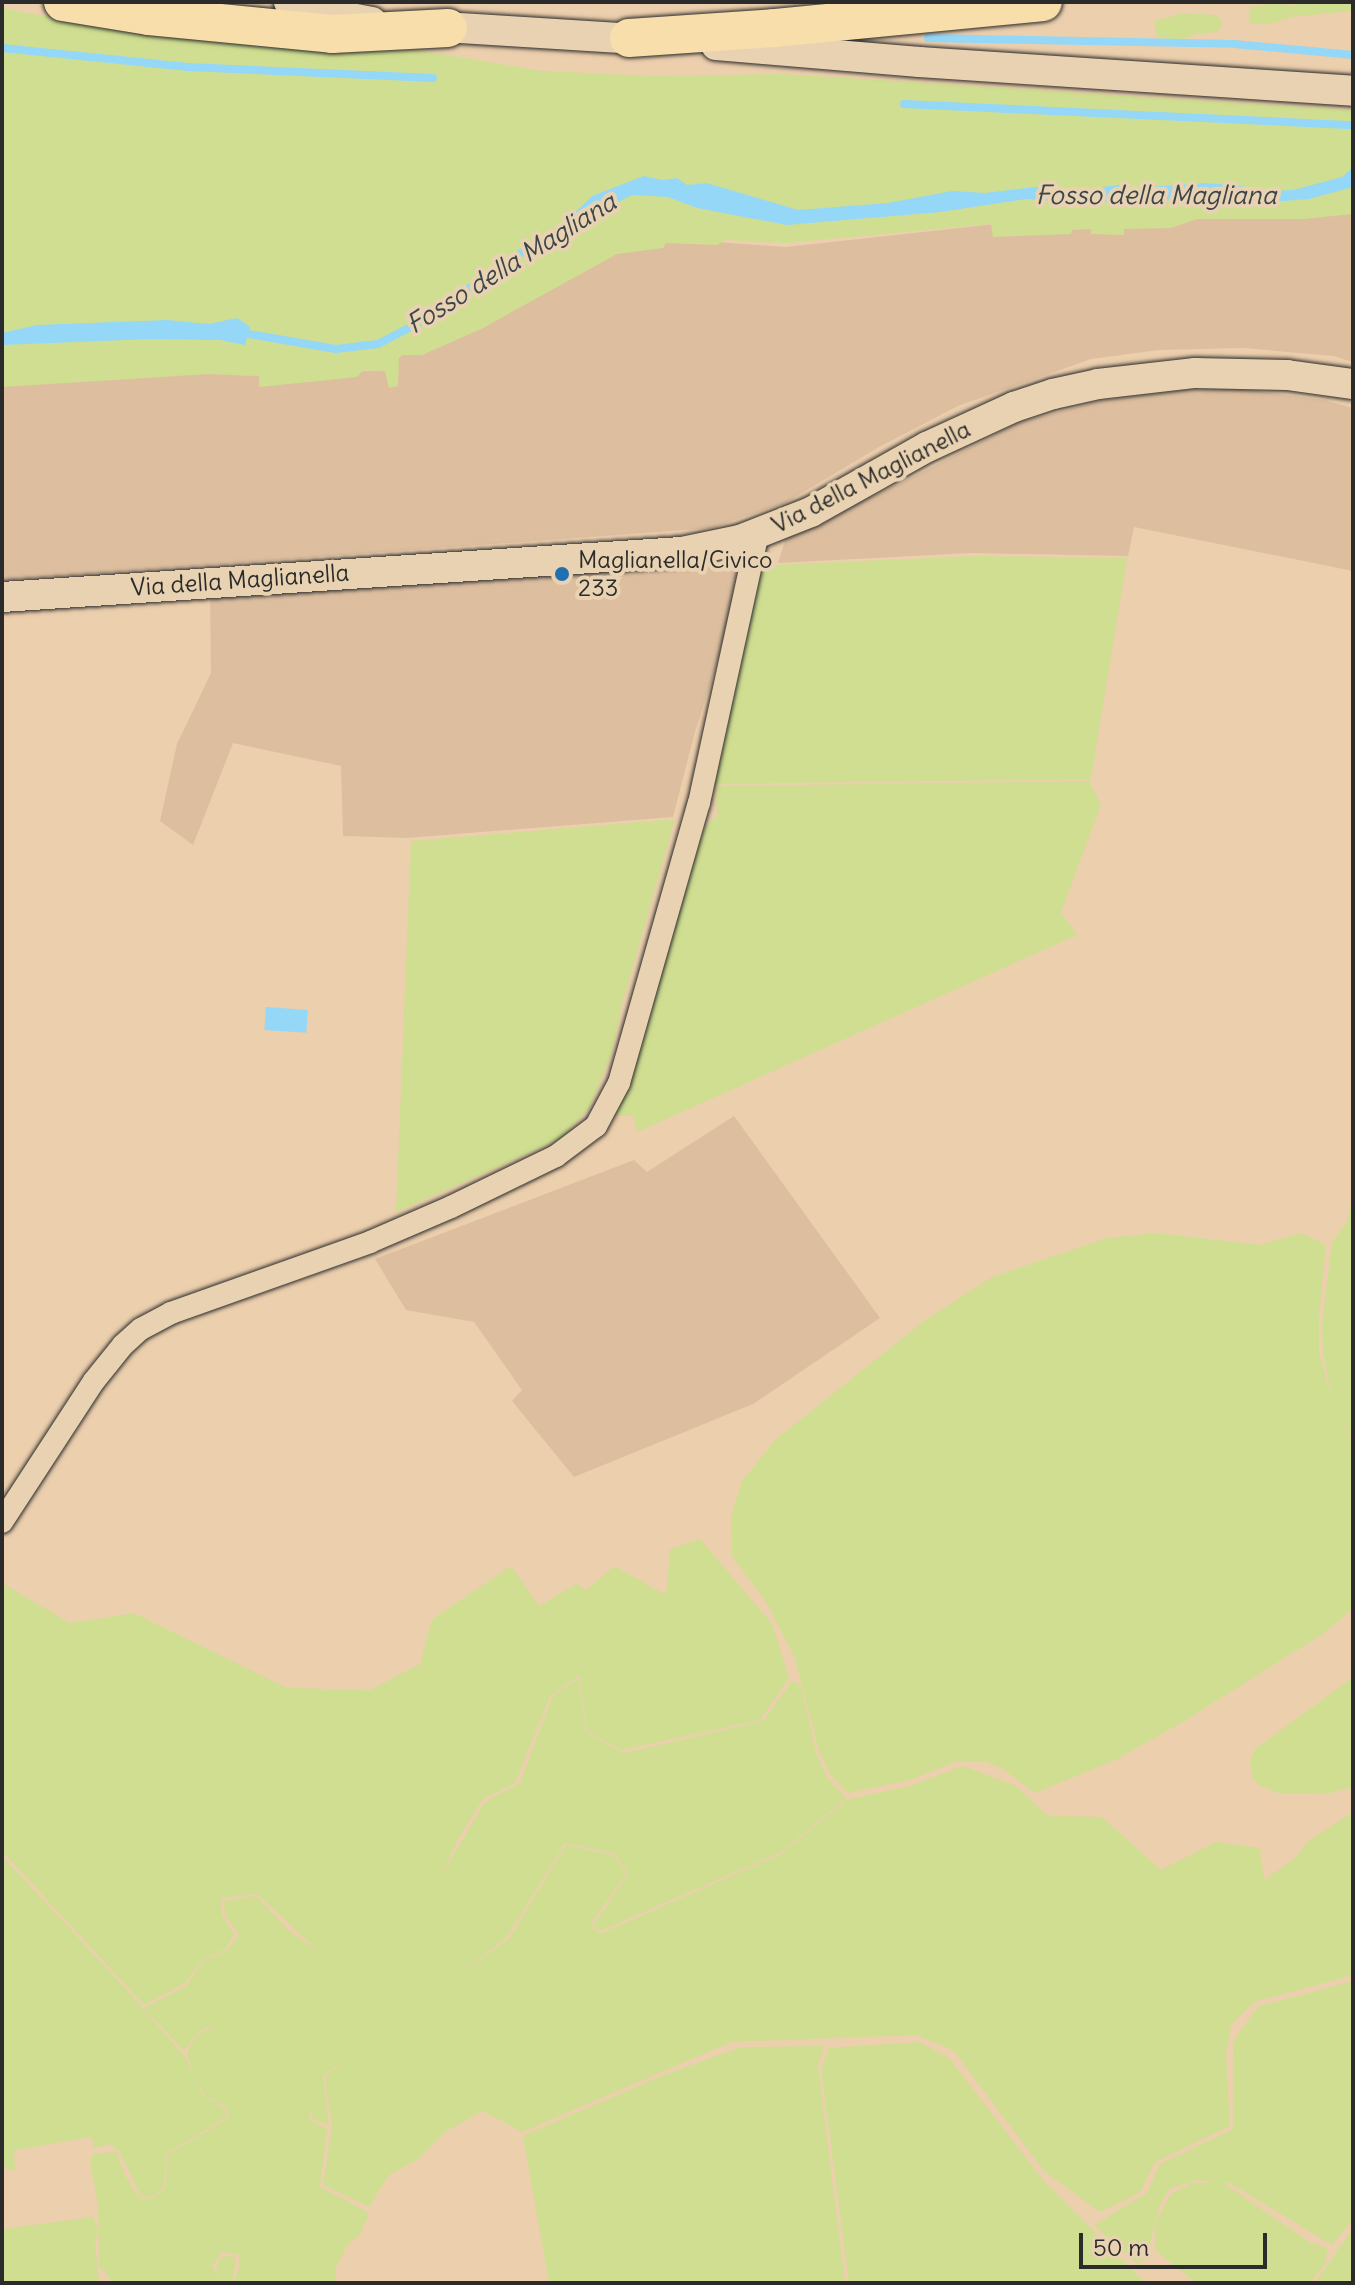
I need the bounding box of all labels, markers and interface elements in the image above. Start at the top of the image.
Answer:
water label: Fosso della Magliana [1035,179,1277,211]
water label: Fosso della Magliana [401,186,621,340]
street label: Via della Maglianella [767,414,975,540]
place label: Maglianella/Civico 233 [578,546,772,602]
street label: Via della Maglianella [130,558,350,602]
marker: Maglianella/Civico 233 [553,565,571,583]
scale bar [1083,2217,1271,2267]
text: 50 m [1093,2232,1149,2262]

